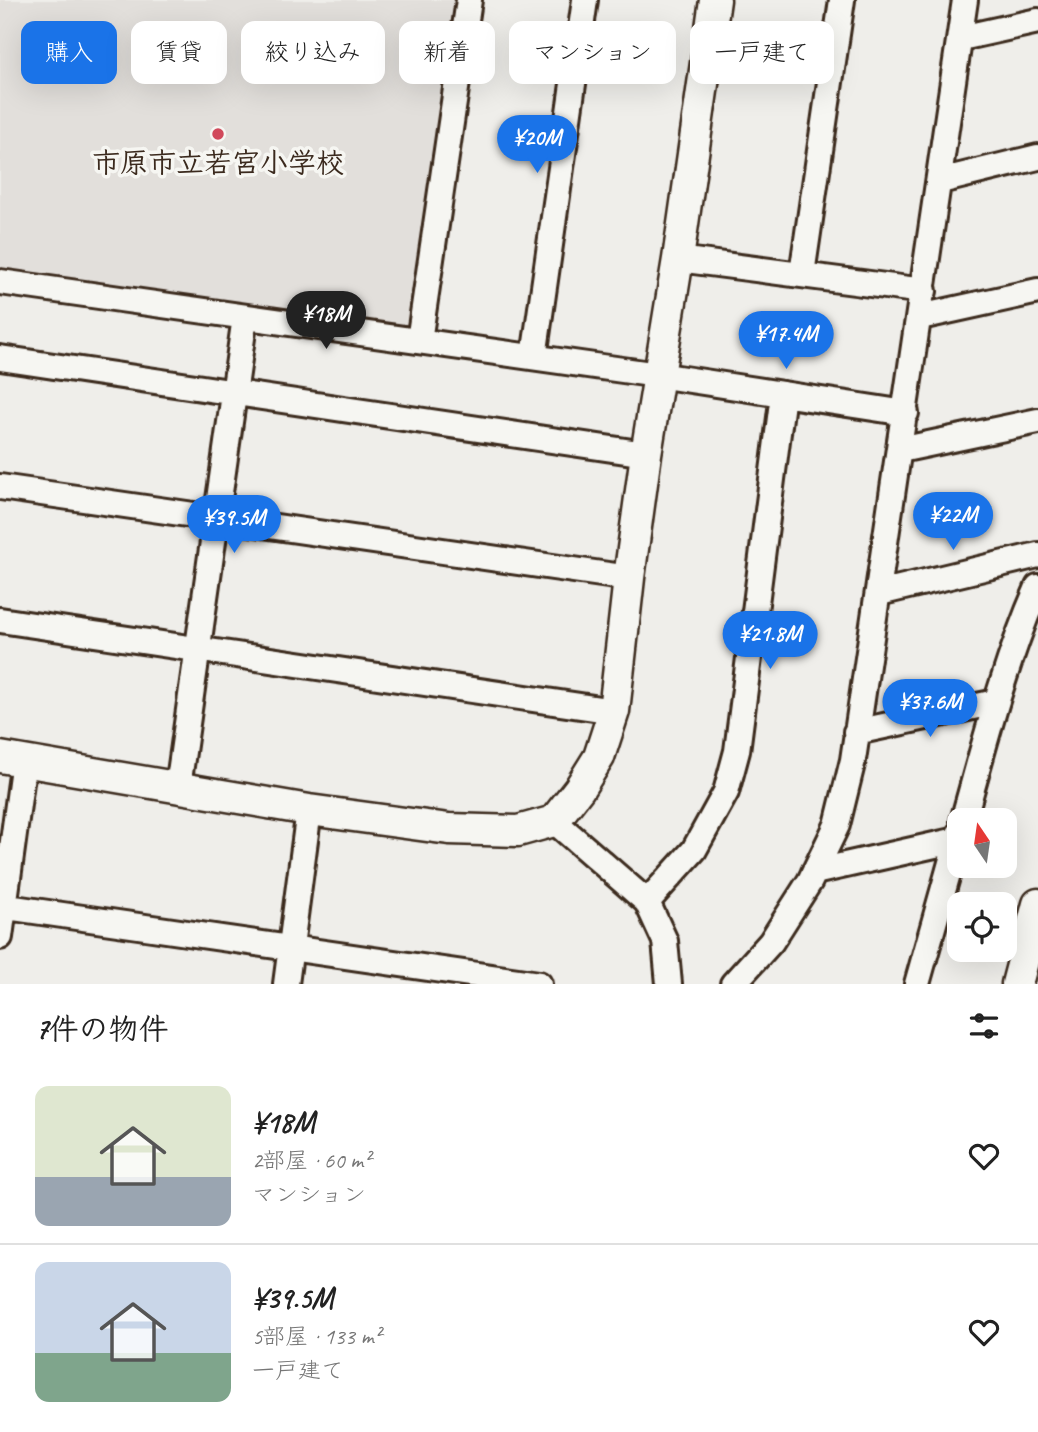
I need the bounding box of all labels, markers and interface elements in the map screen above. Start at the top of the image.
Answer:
chip: 購入 [21,21,117,84]
chip: 賃貸 [131,21,227,84]
chip: 絞り込み [241,21,385,84]
chip: 新着 [399,21,495,84]
chip: マンション [509,21,676,84]
chip: 一戸建て [690,21,834,84]
pin: ¥20M [496,116,578,175]
text: ¥20M [513,123,561,152]
marker: 市原市立若宮小学校 [210,126,226,142]
place label: 市原市立若宮小学校 [92,145,344,180]
pin: ¥18M [285,292,367,351]
text: ¥18M [302,299,350,328]
pin: ¥17.4M [729,312,843,371]
text: ¥17.4M [755,319,817,348]
pin: ¥22M [912,492,994,552]
pin: ¥39.5M [177,496,291,555]
text: ¥22M [929,500,977,529]
text: ¥39.5M [203,503,265,532]
pin: ¥21.8M [713,612,827,671]
text: ¥21.8M [739,619,801,648]
pin: ¥37.6M [873,680,987,739]
text: ¥37.6M [898,687,962,716]
north arrow [947,808,1017,878]
map controls [947,808,1017,962]
button: locate [947,892,1017,962]
icon: filters [965,1007,1003,1045]
text: 7件の物件 [35,1010,168,1048]
text: ¥18M [252,1103,314,1141]
icon: home [91,1114,175,1198]
icon: heart [965,1137,1003,1175]
text: 2部屋 · 60 m² [252,1146,370,1175]
text: マンション [252,1180,366,1209]
text: ¥39.5M [252,1279,333,1317]
icon: home [91,1290,175,1374]
icon: heart [965,1313,1003,1351]
text: 5部屋 · 133 m² [252,1322,381,1351]
text: 一戸建て [252,1356,344,1385]

